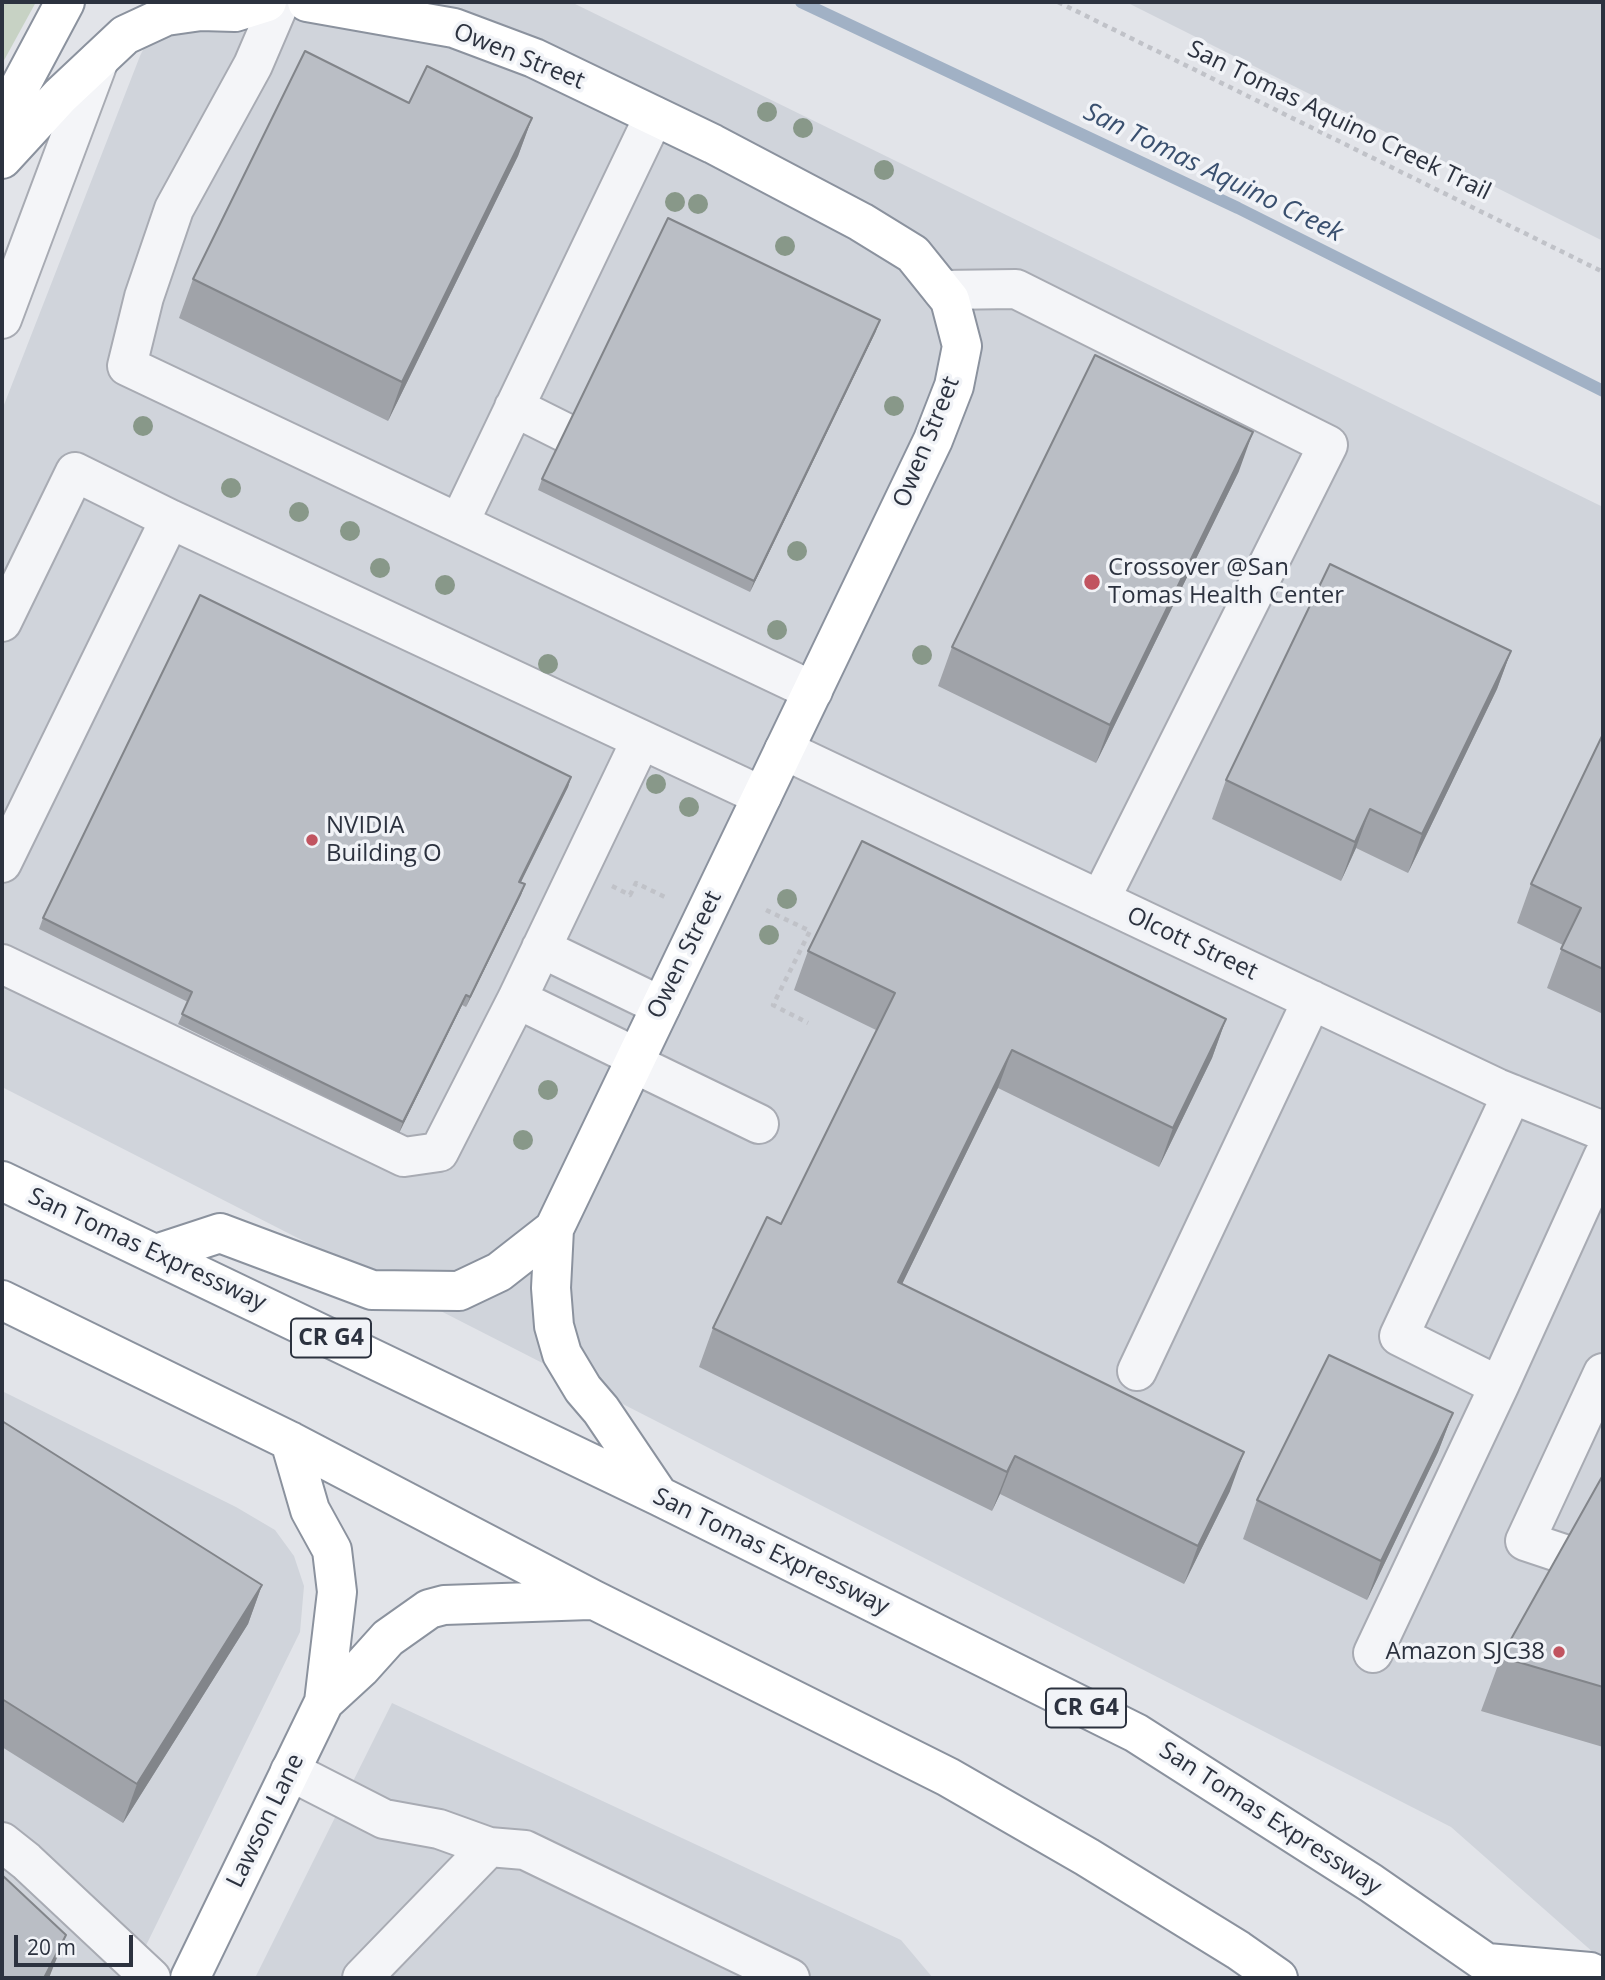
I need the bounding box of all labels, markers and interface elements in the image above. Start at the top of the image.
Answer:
street label: Owen Street [449,18,589,96]
street label: San Tomas Aquino Creek Trail [1183,35,1495,207]
water label: San Tomas Aquino Creek [1078,97,1348,249]
street label: Owen Street [888,372,966,512]
place label: Crossover @San Tomas Health Center [1108,554,1344,610]
marker: Crossover @San Tomas Health Center [1082,572,1102,592]
place label: NVIDIA Building O [326,812,442,868]
marker: NVIDIA Building O [304,832,320,848]
street label: Owen Street [642,886,728,1024]
street label: Olcott Street [1122,901,1262,987]
street label: San Tomas Expressway [24,1182,270,1318]
road number: CR G4 [291,1318,371,1358]
street label: San Tomas Expressway [648,1482,894,1622]
place label: Amazon SJC38 [1385,1638,1545,1666]
marker: Amazon SJC38 [1551,1644,1567,1660]
road number: CR G4 [1046,1688,1126,1728]
street label: San Tomas Expressway [1154,1736,1386,1902]
street label: Lawson Lane [221,1749,311,1893]
scale bar [18,1920,136,1964]
text: 20 m [27,1933,76,1961]

